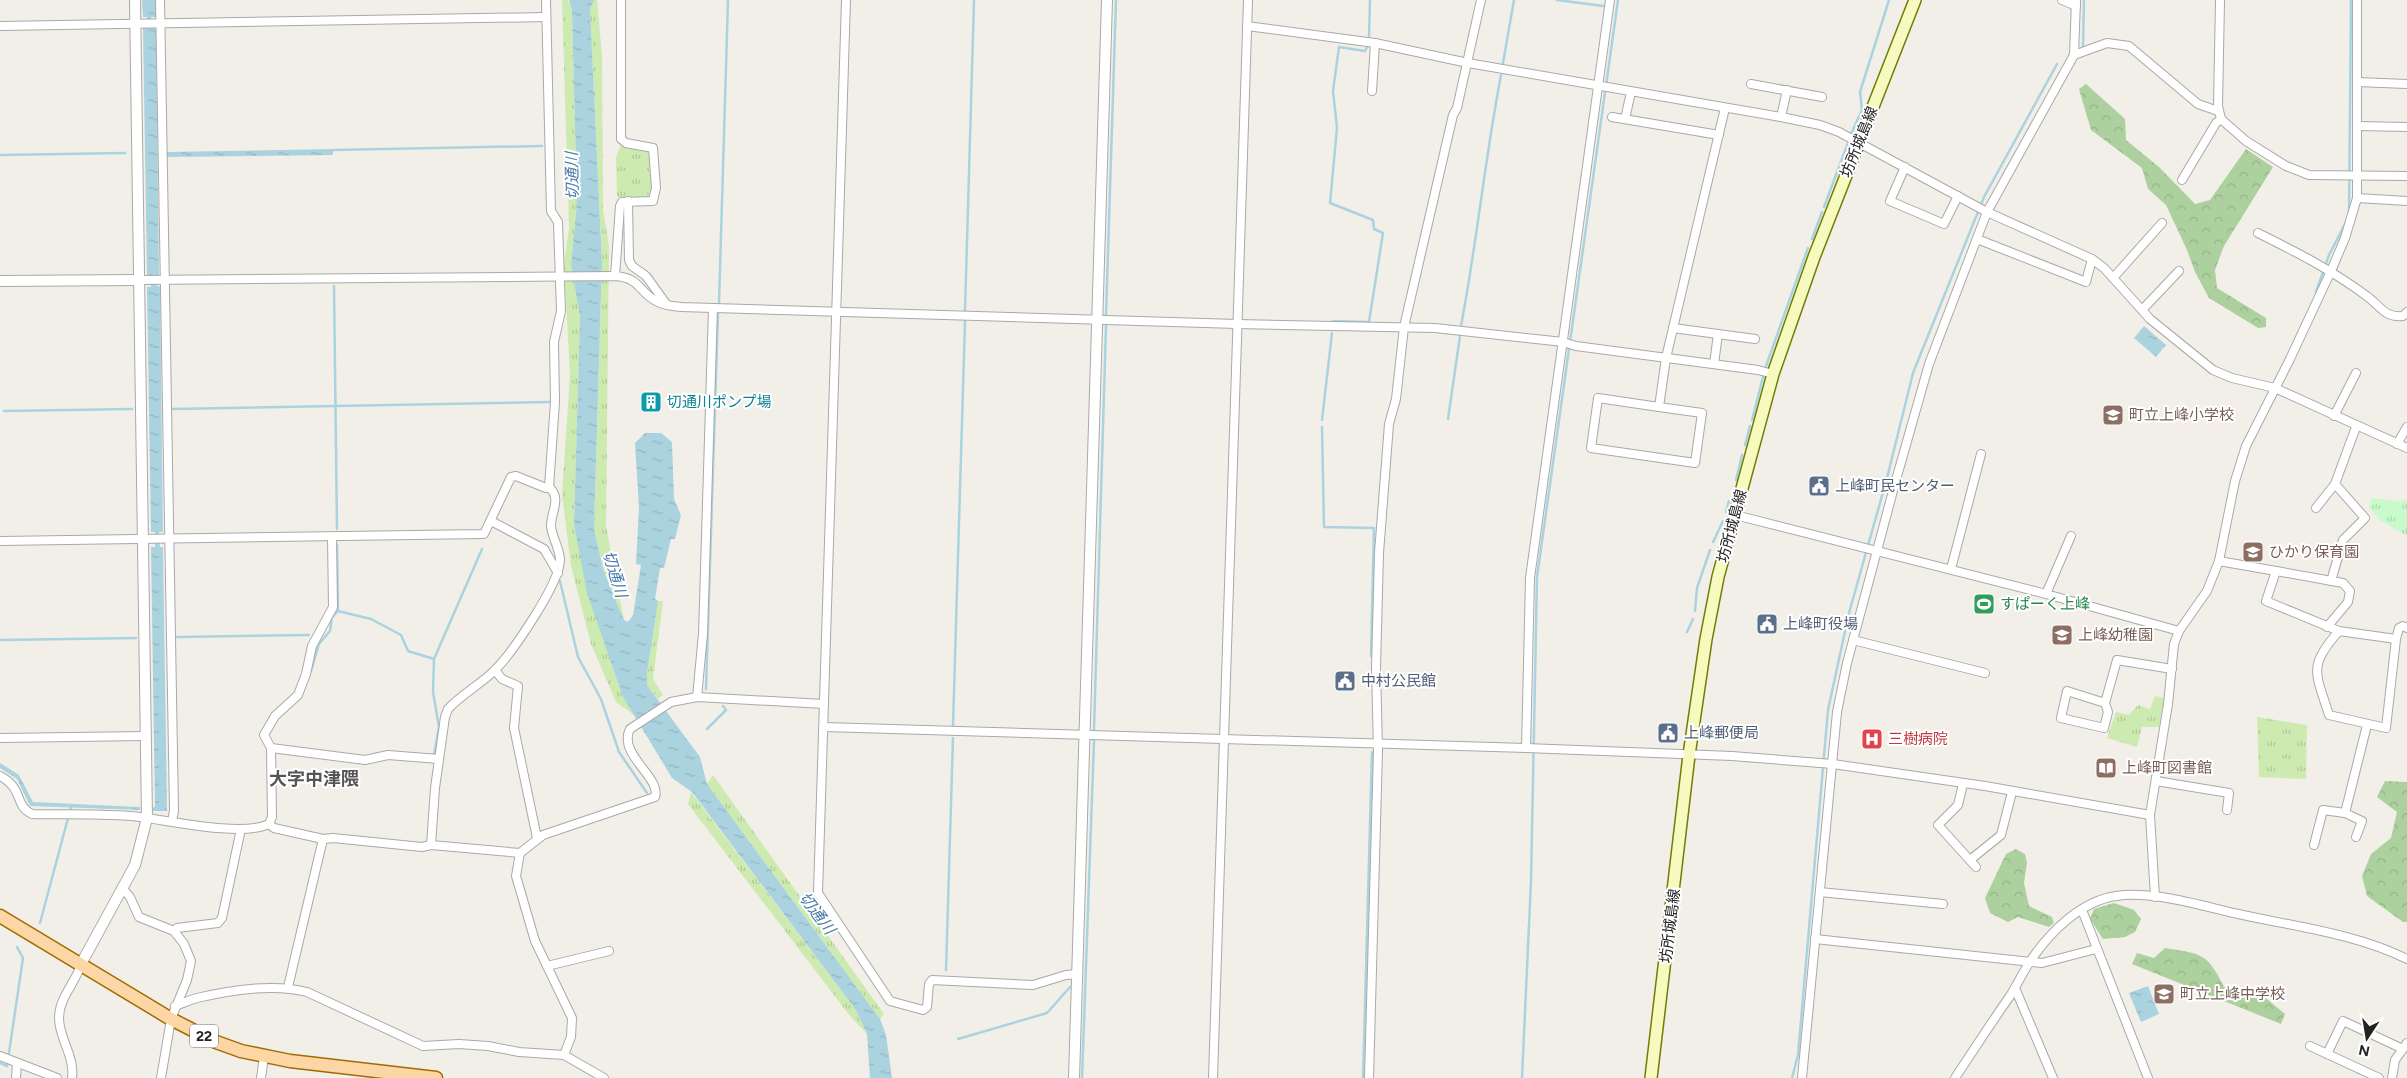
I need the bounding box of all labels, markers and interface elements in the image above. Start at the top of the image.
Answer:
street label: 坊所城島線 [1837,104,1881,180]
water label: 切通川 [562,150,582,200]
building icon: 切通川ポンプ場 [639,390,663,414]
place label: 切通川ポンプ場 [667,393,772,411]
school or university icon: 町立上峰小学校 [2101,403,2125,427]
place label: 町立上峰小学校 [2129,406,2234,424]
public building icon: 上峰町民センター [1807,474,1831,498]
place label: 上峰町民センター [1835,477,1955,495]
street label: 坊所城島線 [1714,487,1750,565]
school or university icon: ひかり保育園 [2241,540,2265,564]
place label: ひかり保育園 [2269,543,2359,561]
water label: 切通川 [599,548,632,602]
sports icon: すぱーく上峰 [1972,592,1996,616]
place label: すぱーく上峰 [2000,595,2090,613]
public building icon: 上峰町役場 [1755,612,1779,636]
place label: 上峰町役場 [1783,615,1858,633]
school or university icon: 上峰幼稚園 [2050,623,2074,647]
place label: 上峰幼稚園 [2078,626,2153,644]
public building icon: 中村公民館 [1333,669,1357,693]
place label: 中村公民館 [1361,672,1436,690]
public building icon: 上峰郵便局 [1656,721,1680,745]
place label: 上峰郵便局 [1684,724,1759,742]
hospital icon: 三樹病院 [1860,727,1884,751]
place label: 三樹病院 [1888,730,1948,748]
library icon: 上峰町図書館 [2094,756,2118,780]
place label: 上峰町図書館 [2122,759,2212,777]
district label: 大字中津隈 [269,768,359,790]
water label: 切通川 [795,888,840,939]
street label: 坊所城島線 [1656,888,1684,964]
school or university icon: 町立上峰中学校 [2152,982,2176,1006]
place label: 町立上峰中学校 [2180,985,2285,1003]
north arrow [2342,1013,2392,1063]
road number: 22 [190,1024,218,1048]
text: N [2357,1041,2371,1060]

